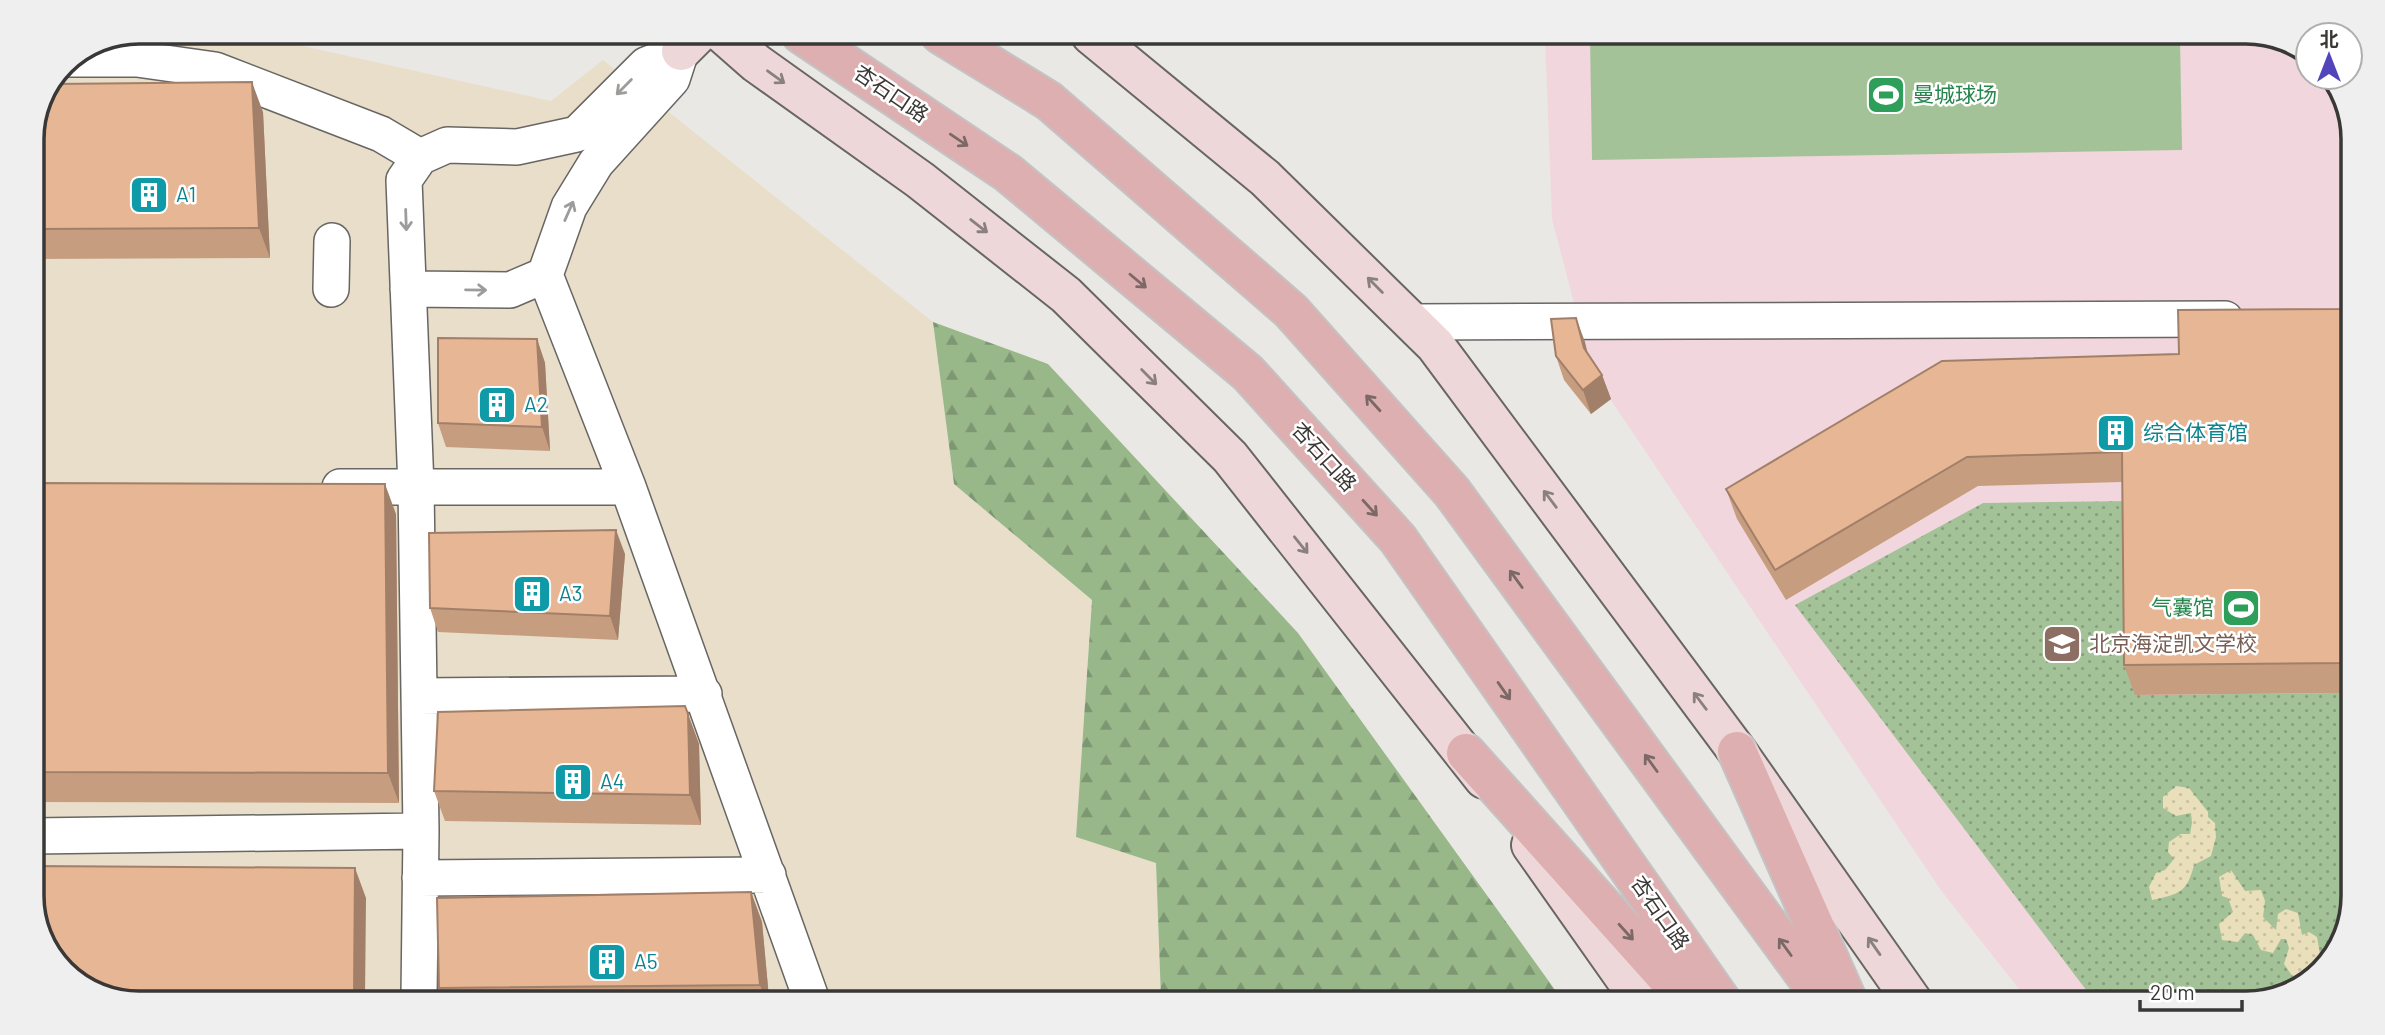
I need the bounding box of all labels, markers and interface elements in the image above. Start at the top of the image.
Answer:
north arrow [2294,21,2364,91]
text: 北 [2319,27,2339,50]
street label: 杏石口路 [850,59,934,127]
one-way arrow [766,69,785,84]
sports icon: 曼城球场 [1865,74,1907,116]
one-way arrow [616,78,633,95]
place label: 曼城球场 [1913,81,1997,106]
one-way arrow [949,134,969,148]
building icon: A1 [128,174,170,216]
place label: A1 [176,181,196,206]
one-way arrow [563,201,576,222]
one-way arrow [399,208,412,231]
one-way arrow [969,218,987,233]
one-way arrow [1128,273,1146,289]
one-way arrow [1366,277,1383,294]
one-way arrow [465,283,488,297]
one-way arrow [1140,368,1157,385]
building icon: A2 [476,384,518,426]
place label: A2 [524,391,548,416]
one-way arrow [1365,394,1381,412]
building icon: 综合体育馆 [2095,412,2137,454]
street label: 杏石口路 [1288,416,1363,496]
place label: 综合体育馆 [2143,419,2248,444]
one-way arrow [1542,490,1557,508]
one-way arrow [1362,499,1378,517]
one-way arrow [1293,536,1308,554]
one-way arrow [1509,571,1524,589]
building icon: A3 [511,573,553,615]
place label: A3 [559,580,583,605]
sports icon: 气囊馆 [2220,587,2262,629]
place label: 气囊馆 [2151,594,2214,619]
school or university icon: 北京海淀凯文学校 [2041,623,2083,665]
place label: 北京海淀凯文学校 [2089,630,2257,655]
one-way arrow [1497,681,1512,700]
one-way arrow [1692,692,1707,711]
one-way arrow [1643,754,1658,773]
building icon: A4 [552,761,594,803]
place label: A4 [600,768,624,793]
street label: 杏石口路 [1627,871,1696,954]
one-way arrow [1618,923,1634,941]
one-way arrow [1867,937,1881,956]
one-way arrow [1778,938,1792,957]
building icon: A5 [586,941,628,983]
place label: A5 [634,948,658,973]
scale bar [2140,968,2242,1012]
text: 20 m [2150,979,2195,1004]

